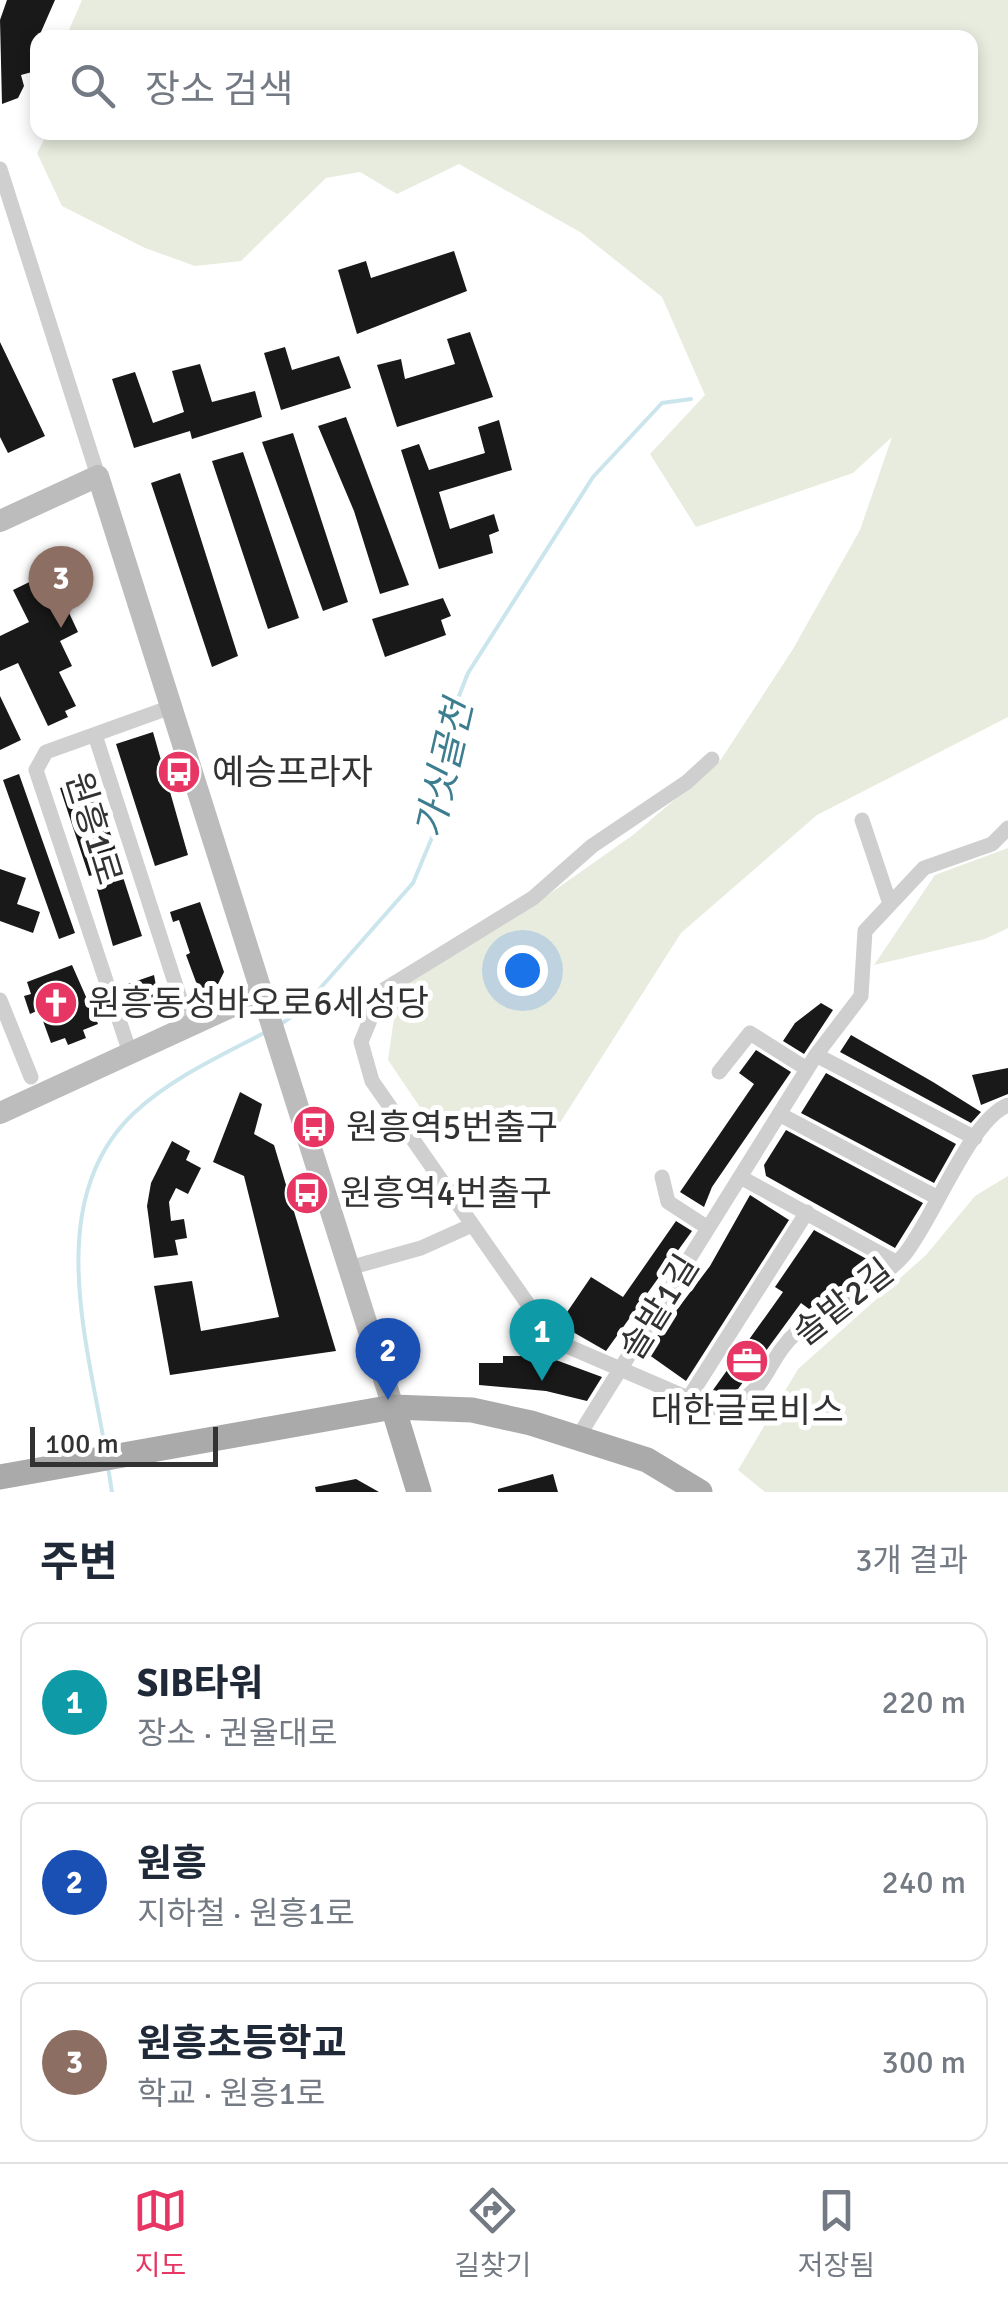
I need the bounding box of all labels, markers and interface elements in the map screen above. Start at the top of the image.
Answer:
search box [30,30,978,140]
icon: search [65,58,120,113]
text: 장소 검색 [145,66,293,113]
pin: 3 [28,546,94,628]
water label: 가싯골천 [406,692,484,843]
bus stop icon: 예승프라자 [156,749,202,795]
place label: 예승프라자 [212,751,373,794]
street label: 원흥1로 [56,767,131,890]
your location [497,945,548,996]
church icon: 원흥동성바오로6세성당 [33,980,79,1026]
place label: 원흥동성바오로6세성당 [88,982,429,1025]
bus stop icon: 원흥역5번출구 [291,1104,337,1150]
place label: 원흥역5번출구 [346,1106,558,1149]
bus stop icon: 원흥역4번출구 [284,1170,330,1216]
place label: 원흥역4번출구 [340,1172,552,1215]
street label: 솔밭1길 [611,1247,708,1368]
street label: 솔밭2길 [785,1250,902,1355]
pin: 1 [510,1298,574,1381]
pin: 2 [356,1318,420,1400]
office icon: 대한글로비스 [724,1338,770,1384]
place label: 대한글로비스 [650,1389,844,1432]
scale bar [30,1422,218,1466]
text: 100 m [45,1427,119,1461]
text: 주변 [40,1537,117,1588]
text: 3개 결과 [855,1541,968,1580]
text: SIB타워 [137,1660,263,1707]
text: 1 [66,1683,83,1722]
text: 220 m [882,1683,966,1722]
text: 장소 · 권율대로 [137,1714,337,1753]
text: 원흥 [137,1840,207,1887]
text: 2 [66,1863,83,1902]
text: 240 m [882,1863,966,1902]
text: 지하철 · 원흥1로 [137,1894,355,1933]
text: 원흥초등학교 [137,2020,347,2067]
text: 3 [66,2043,83,2082]
text: 300 m [882,2043,966,2082]
text: 학교 · 원흥1로 [137,2074,325,2113]
tab: 지도 [133,2183,188,2283]
tab: 길찾기 [454,2183,531,2283]
tab: 저장됨 [798,2183,875,2283]

